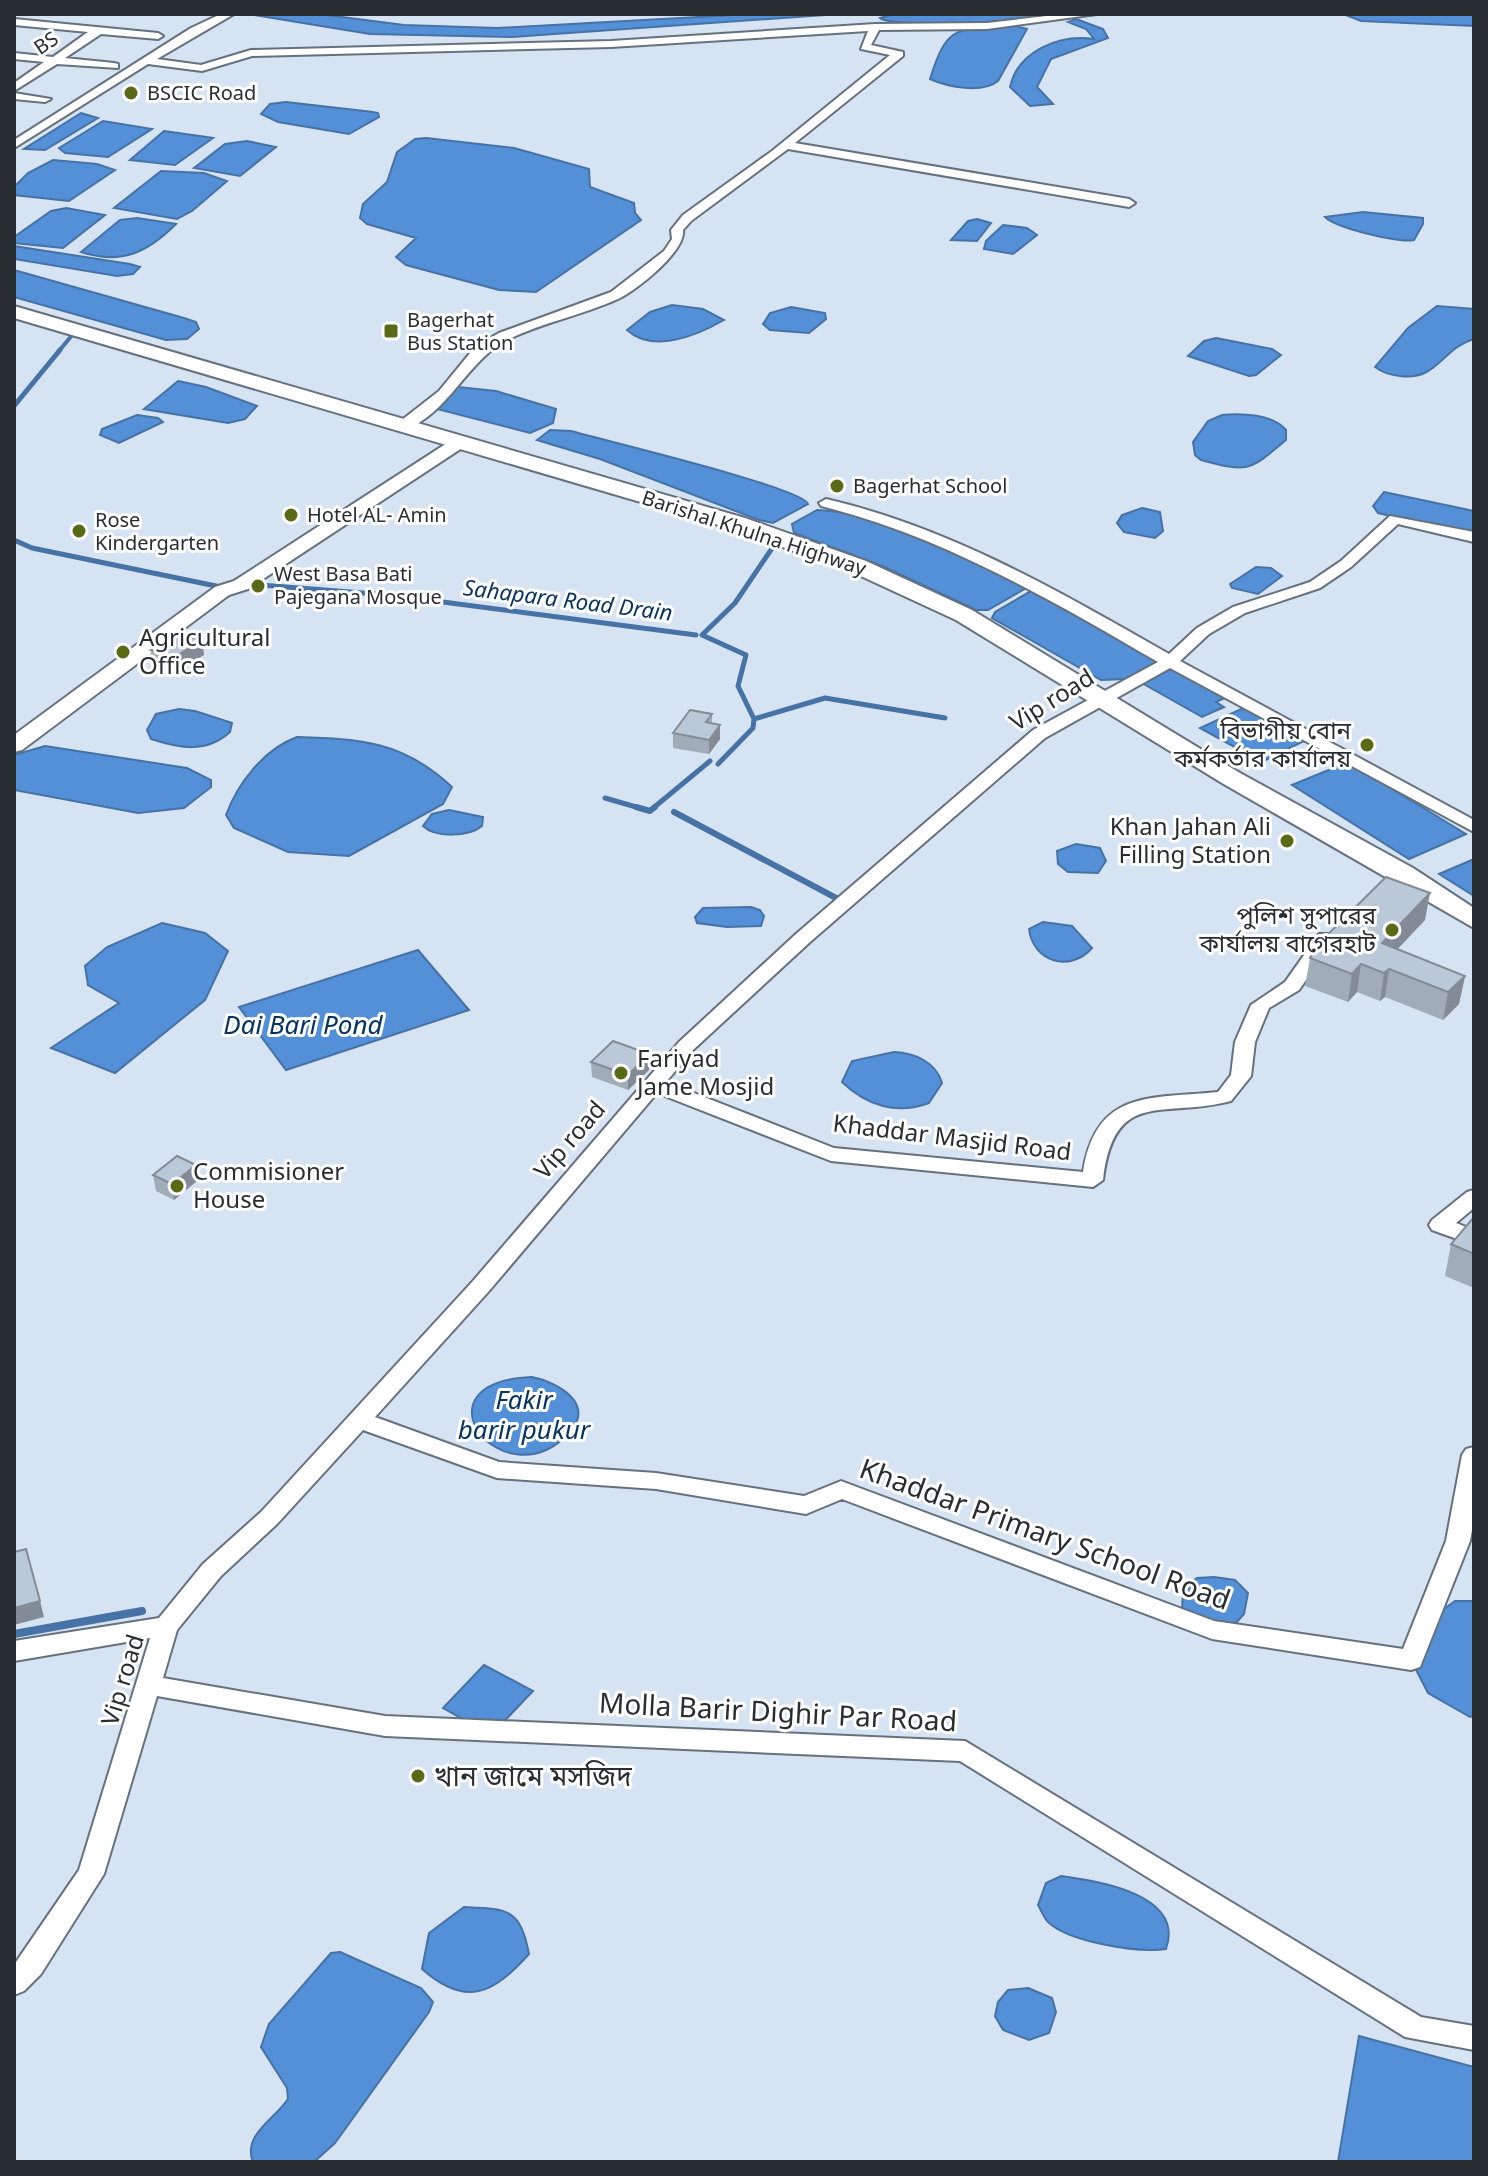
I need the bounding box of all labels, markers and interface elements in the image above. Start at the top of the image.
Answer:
street label: BS [28,25,63,60]
place label: BSCIC Road [147,79,256,106]
marker: BSCIC Road [122,84,140,102]
place label: Bagerhat Bus Station [407,306,513,356]
marker: Bagerhat Bus Station [382,322,400,340]
place label: Bagerhat School [853,472,1007,499]
marker: Bagerhat School [828,477,846,495]
street label: Barishal Khulna Highway [639,484,870,582]
place label: Hotel AL- Amin [307,501,447,528]
place label: Rose Kindergarten [95,506,219,556]
marker: Hotel AL- Amin [282,506,300,524]
marker: Rose Kindergarten [70,522,88,540]
place label: West Basa Bati Pajegana Mosque [274,560,442,610]
water label: Sahapara Road Drain [462,571,674,627]
marker: West Basa Bati Pajegana Mosque [249,577,267,595]
place label: Agricultural Office [139,620,270,681]
marker: Agricultural Office [114,643,132,661]
street label: Vip road [1003,660,1100,738]
place label: বিভাগীয় বোন কর্মকর্তার কার্যালয় [1173,713,1352,774]
marker: বিভাগীয় বোন কর্মকর্তার কার্যালয় [1358,736,1376,754]
place label: Khan Jahan Ali Filling Station [1110,809,1271,870]
marker: Khan Jahan Ali Filling Station [1278,832,1296,850]
place label: পুলিশ সুপারের কার্যালয় বাগেরহাট [1199,898,1377,959]
marker: পুলিশ সুপারের কার্যালয় বাগেরহাট [1383,921,1401,939]
water label: Dai Bari Pond [223,1006,384,1042]
place label: Fariyad Jame Mosjid [635,1041,774,1102]
marker: Fariyad Jame Mosjid [612,1064,630,1082]
street label: Vip road [526,1093,612,1185]
street label: Khaddar Masjid Road [831,1106,1073,1168]
place label: Commisioner House [193,1154,344,1215]
marker: Commisioner House [168,1177,186,1195]
water label: Fakir barir pukur [458,1381,592,1447]
street label: Khaddar Primary School Road [855,1448,1236,1618]
street label: Vip road [92,1630,151,1729]
street label: Molla Barir Dighir Par Road [598,1683,958,1739]
place label: খান জামে মসজিদ [434,1756,632,1794]
marker: খান জামে মসজিদ [409,1767,427,1785]

